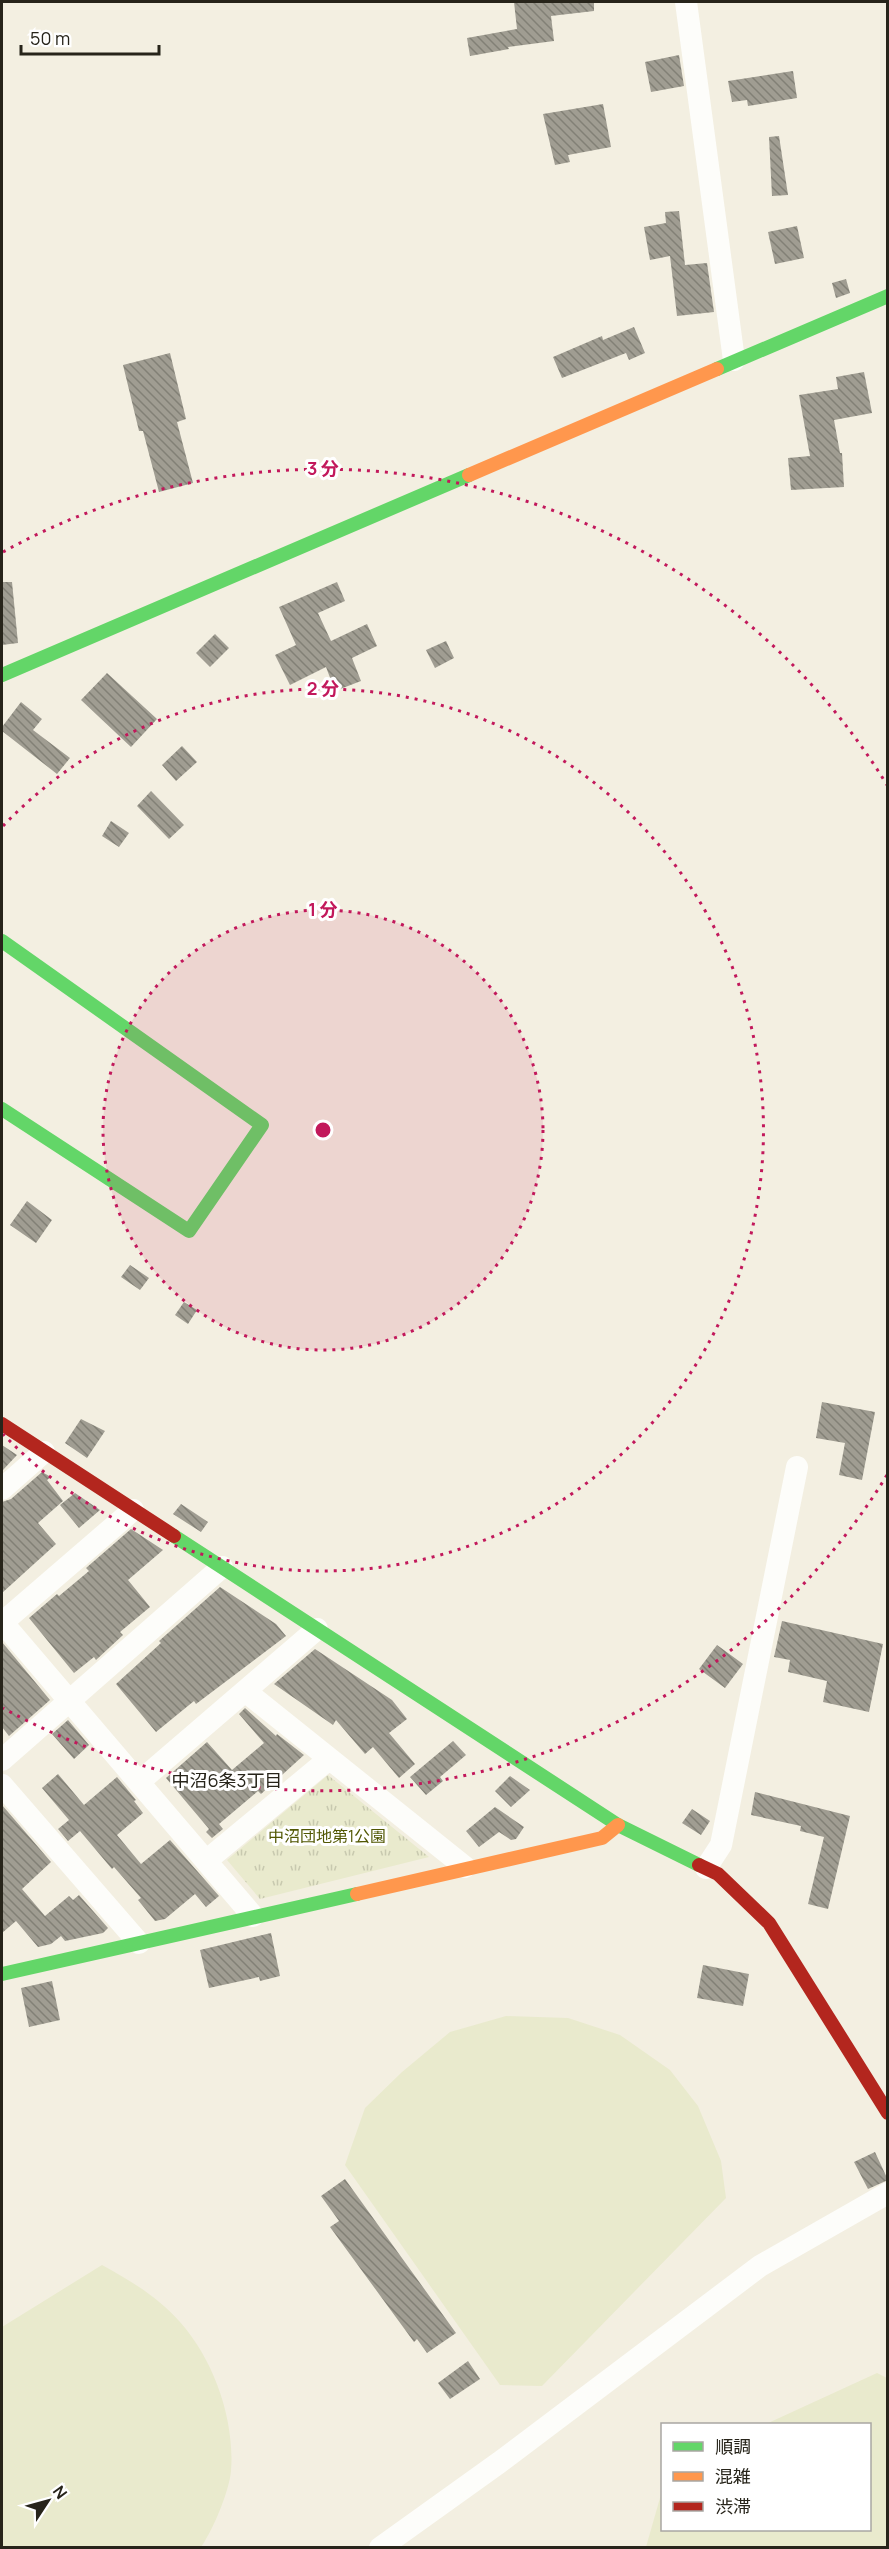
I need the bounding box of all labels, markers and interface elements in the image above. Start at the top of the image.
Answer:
scale bar [21,18,159,56]
text: 50 m [30,26,70,50]
text: 3 分 [307,456,339,480]
text: 2 分 [307,676,339,700]
text: 1 分 [308,897,338,921]
centre of rings [313,1120,333,1140]
district label: 中沼6条3丁目 [171,1768,283,1792]
park label: 中沼団地第1公園 [268,1825,386,1847]
legend [661,2423,871,2531]
text: 順調 [715,2434,751,2458]
text: 混雑 [715,2464,751,2488]
north arrow [18,2471,78,2531]
text: N [48,2481,72,2503]
text: 渋滞 [715,2494,751,2518]

